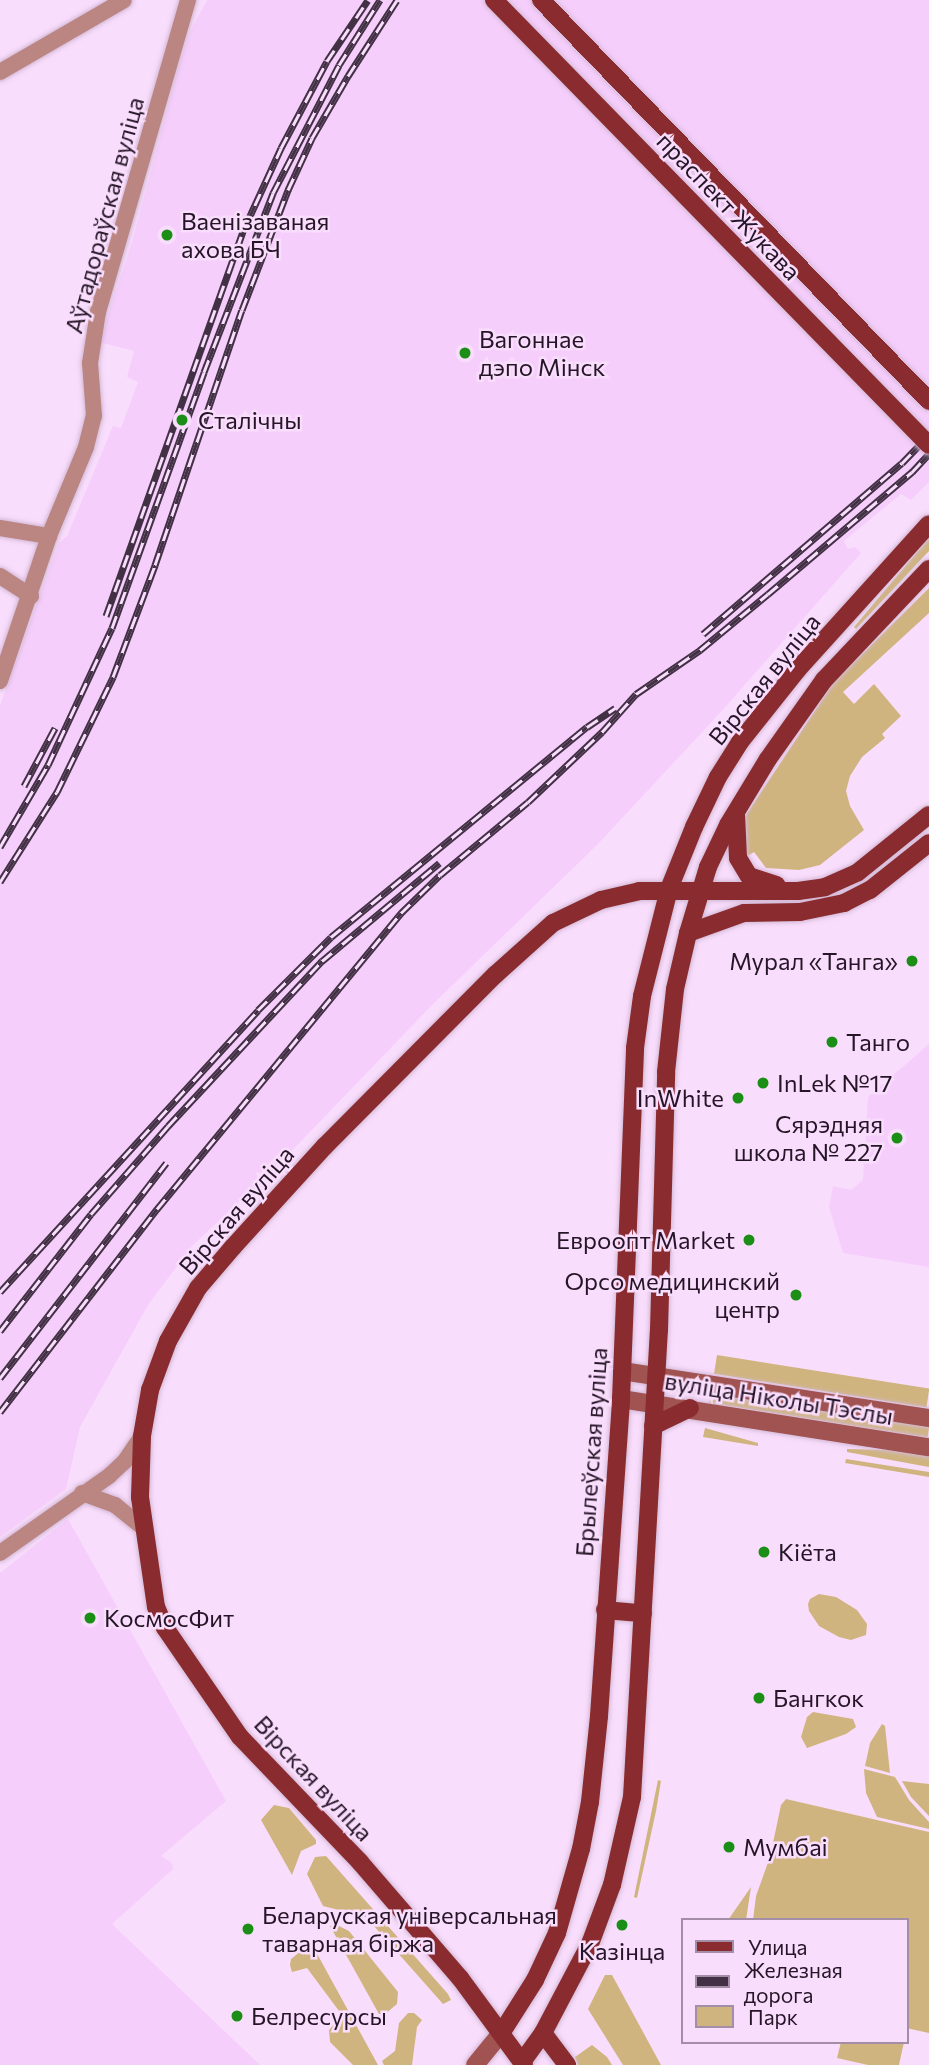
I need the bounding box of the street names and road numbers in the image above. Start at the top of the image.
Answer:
street label: Аўтадораўская вуліца [59,94,149,336]
street label: праспект Жукава [651,126,807,286]
street label: Вірская вуліца [702,607,826,751]
street label: Вірская вуліца [172,1140,300,1280]
street label: Брылеўская вуліца [569,1346,613,1558]
street label: вуліца Ніколы Тэслы [663,1366,895,1430]
street label: Вірская вуліца [249,1709,379,1847]

